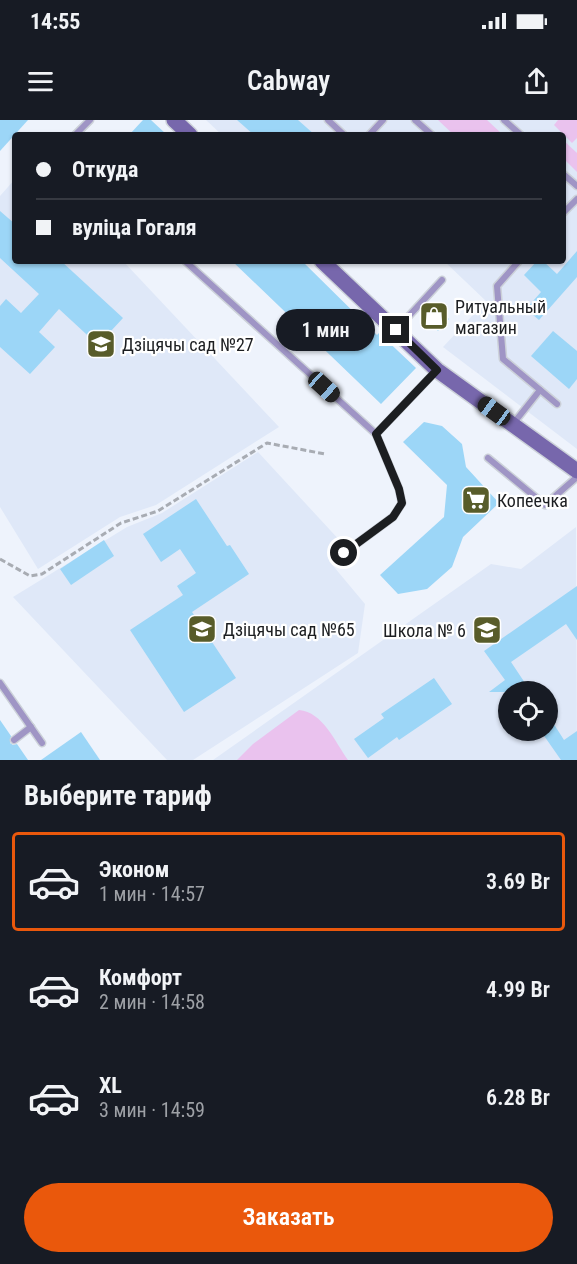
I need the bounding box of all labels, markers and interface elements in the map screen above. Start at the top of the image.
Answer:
text: 14:55 [30,9,81,34]
icon: menu [24,65,57,98]
text: Cabway [247,65,330,97]
icon: share [520,65,553,98]
text: Откуда [72,157,138,182]
text: вуліца Гогаля [72,215,197,240]
place label: Ритуальный магазин [455,296,546,338]
shop icon: Ритуальный магазин [418,300,450,332]
callout: 1 мин [276,309,375,351]
route end [382,316,409,343]
text: 1 мин [302,318,349,342]
school or university icon: Дзіцячы сад №27 [85,328,117,360]
place label: Дзіцячы сад №27 [122,334,254,355]
car [305,368,343,406]
car [474,393,514,429]
supermarket icon: Копеечка [460,484,492,516]
place label: Копеечка [497,490,568,511]
route start [330,539,357,566]
school or university icon: Дзіцячы сад №65 [186,613,218,645]
school or university icon: Школа № 6 [471,614,503,646]
place label: Дзіцячы сад №65 [223,619,355,640]
place label: Школа № 6 [383,620,466,641]
map controls [498,681,558,741]
button: locate [498,681,558,741]
text: Выберите тариф [24,780,212,812]
icon: car [27,855,81,909]
text: Эконом [99,857,169,882]
text: 3.69 Br [486,869,550,894]
text: 1 мин · 14:57 [99,882,205,906]
icon: car [27,963,81,1017]
text: Комфорт [99,965,182,990]
text: 4.99 Br [486,977,550,1002]
text: 2 мин · 14:58 [99,990,205,1014]
icon: car [27,1071,81,1125]
text: XL [99,1073,122,1098]
text: 6.28 Br [486,1085,550,1110]
text: 3 мин · 14:59 [99,1098,205,1122]
button: Заказать [24,1183,553,1252]

